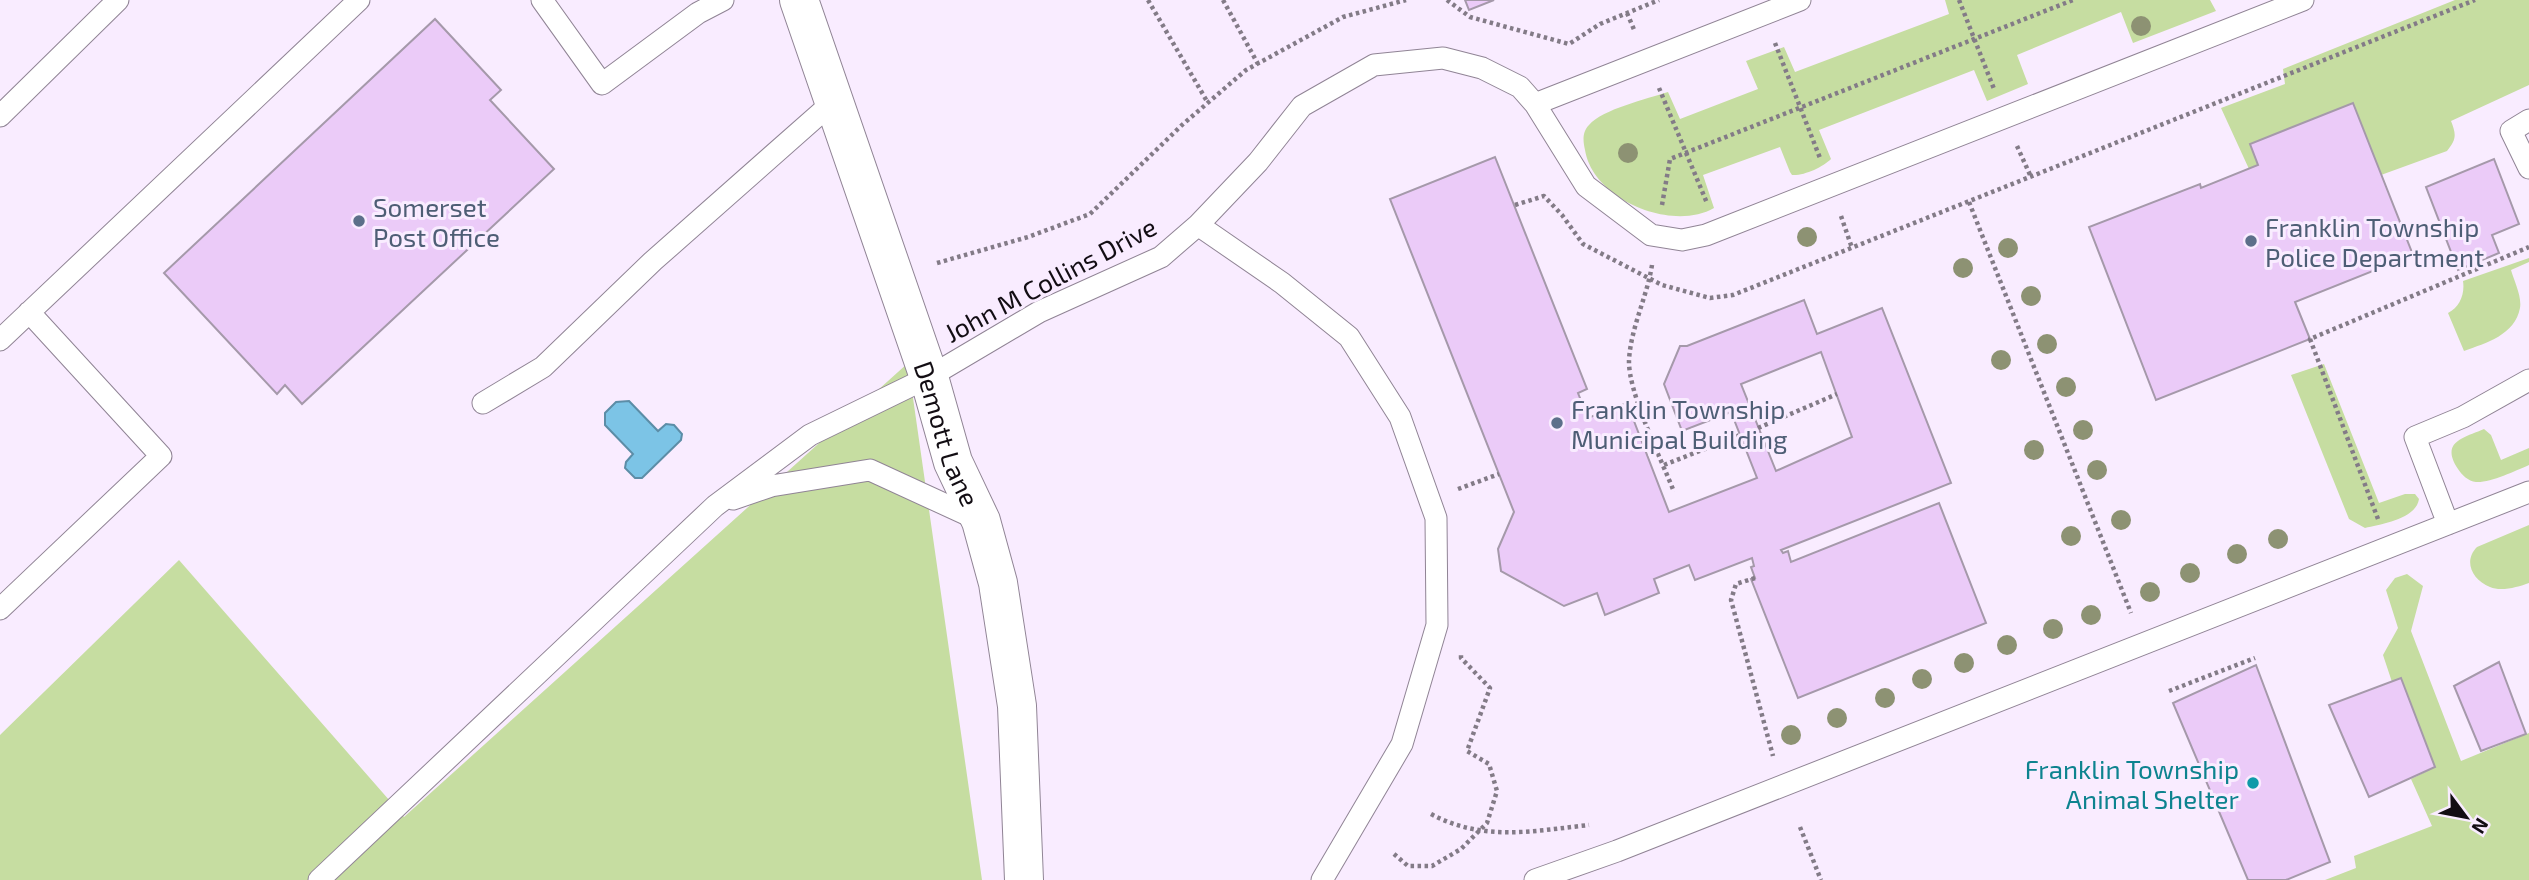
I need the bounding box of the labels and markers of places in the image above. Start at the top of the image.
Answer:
place label: Somerset Post Office [373,191,500,252]
place label: Franklin Township Police Department [2265,211,2484,272]
marker: Somerset Post Office [351,213,367,229]
marker: Franklin Township Police Department [2243,233,2259,249]
place label: Franklin Township Municipal Building [1571,393,1788,454]
marker: Franklin Township Municipal Building [1549,415,1565,431]
place label: Franklin Township Animal Shelter [2025,753,2239,814]
marker: Franklin Township Animal Shelter [2245,775,2261,791]

